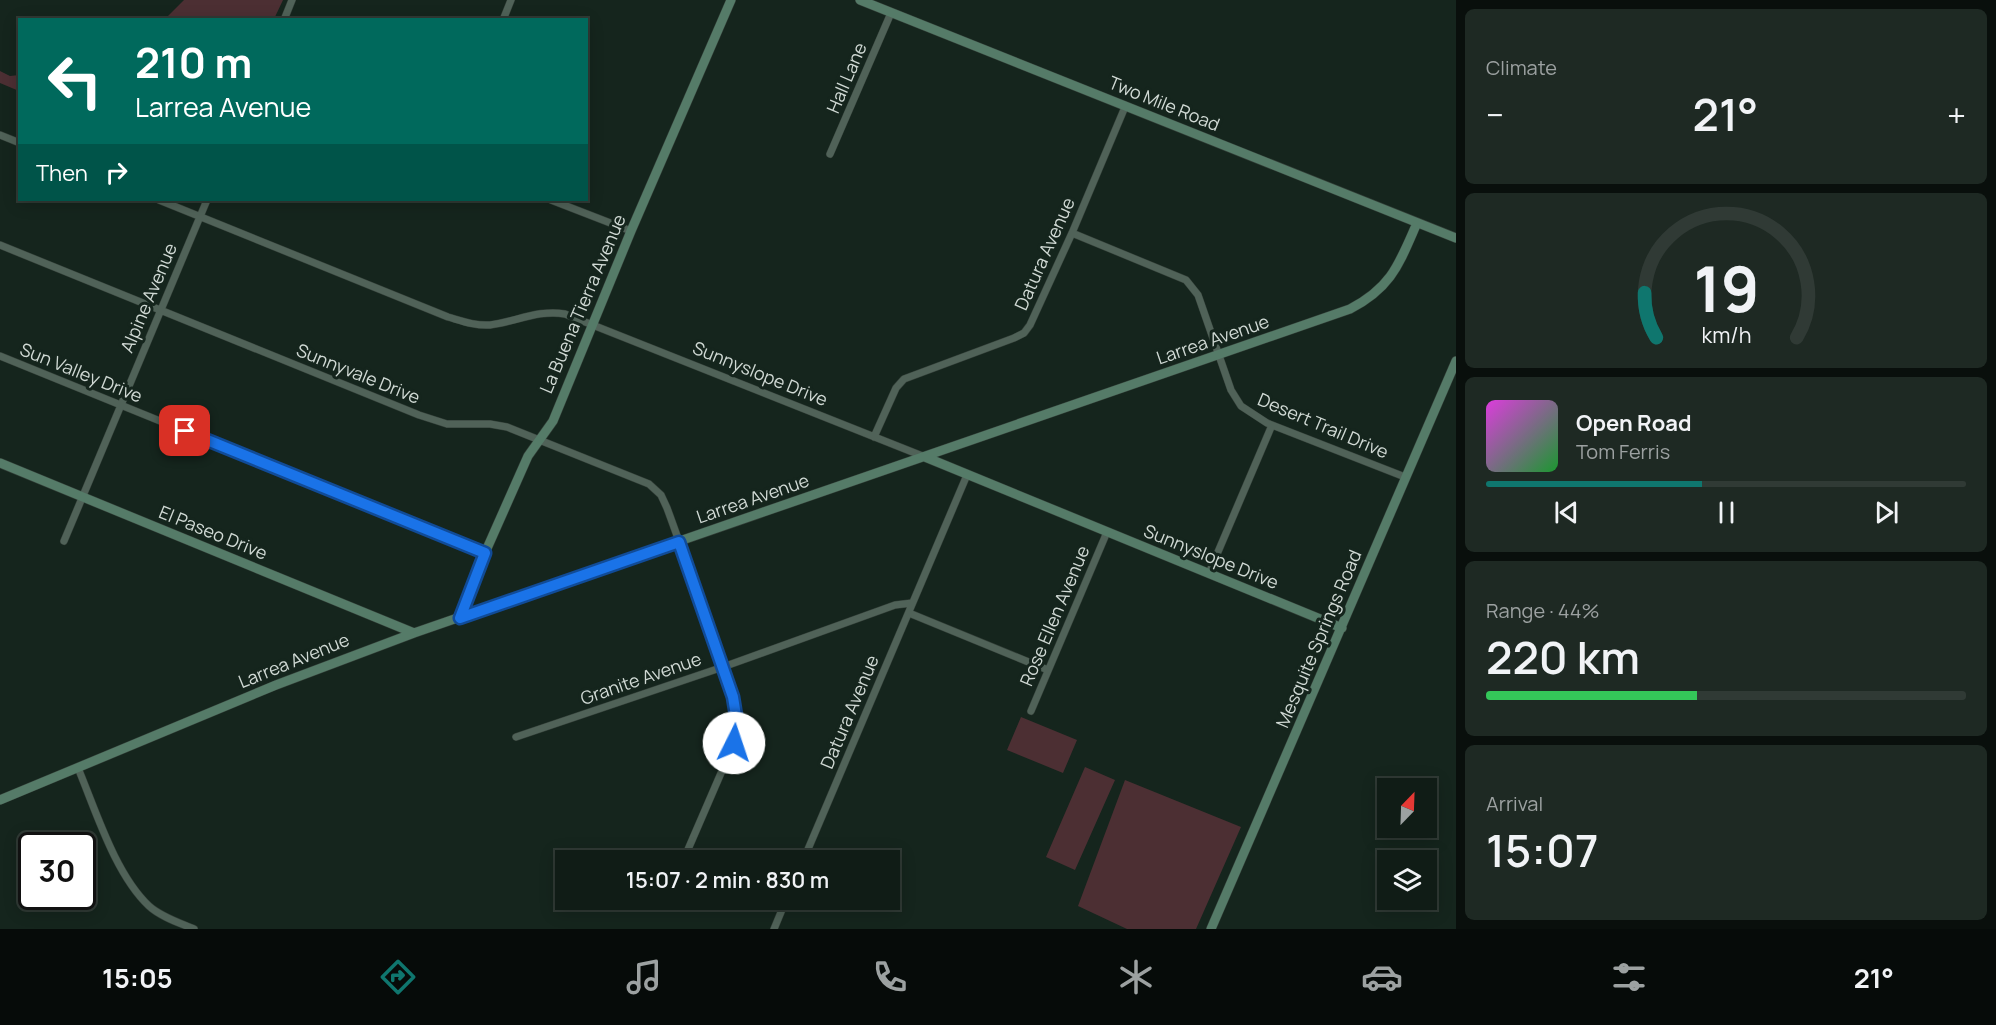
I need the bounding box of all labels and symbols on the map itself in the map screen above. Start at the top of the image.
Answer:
street label: Hall Lane [820,39,872,117]
street label: Two Mile Road [1105,70,1223,136]
street label: Datura Avenue [1008,193,1080,314]
street label: La Buena Tierra Avenue [533,210,631,397]
street label: Alpine Avenue [114,239,182,356]
street label: Larrea Avenue [1153,309,1272,370]
street label: Sunnyslope Drive [689,335,831,411]
street label: Sun Valley Drive [17,337,146,408]
street label: Sunnyvale Drive [293,337,424,409]
street label: Desert Trail Drive [1254,387,1392,463]
pin [159,405,210,456]
street label: Larrea Avenue [693,468,812,529]
street label: El Paseo Drive [156,499,271,565]
street label: Sunnyslope Drive [1140,518,1282,594]
street label: Rose Ellen Avenue [1014,542,1094,689]
street label: Mesquite Springs Road [1270,546,1366,731]
street label: Larrea Avenue [235,627,353,693]
street label: Granite Avenue [577,646,704,710]
street label: Datura Avenue [814,651,884,772]
position arrow [702,711,766,775]
north arrow [1377,778,1437,838]
speed limit sign: 30 [18,832,96,910]

